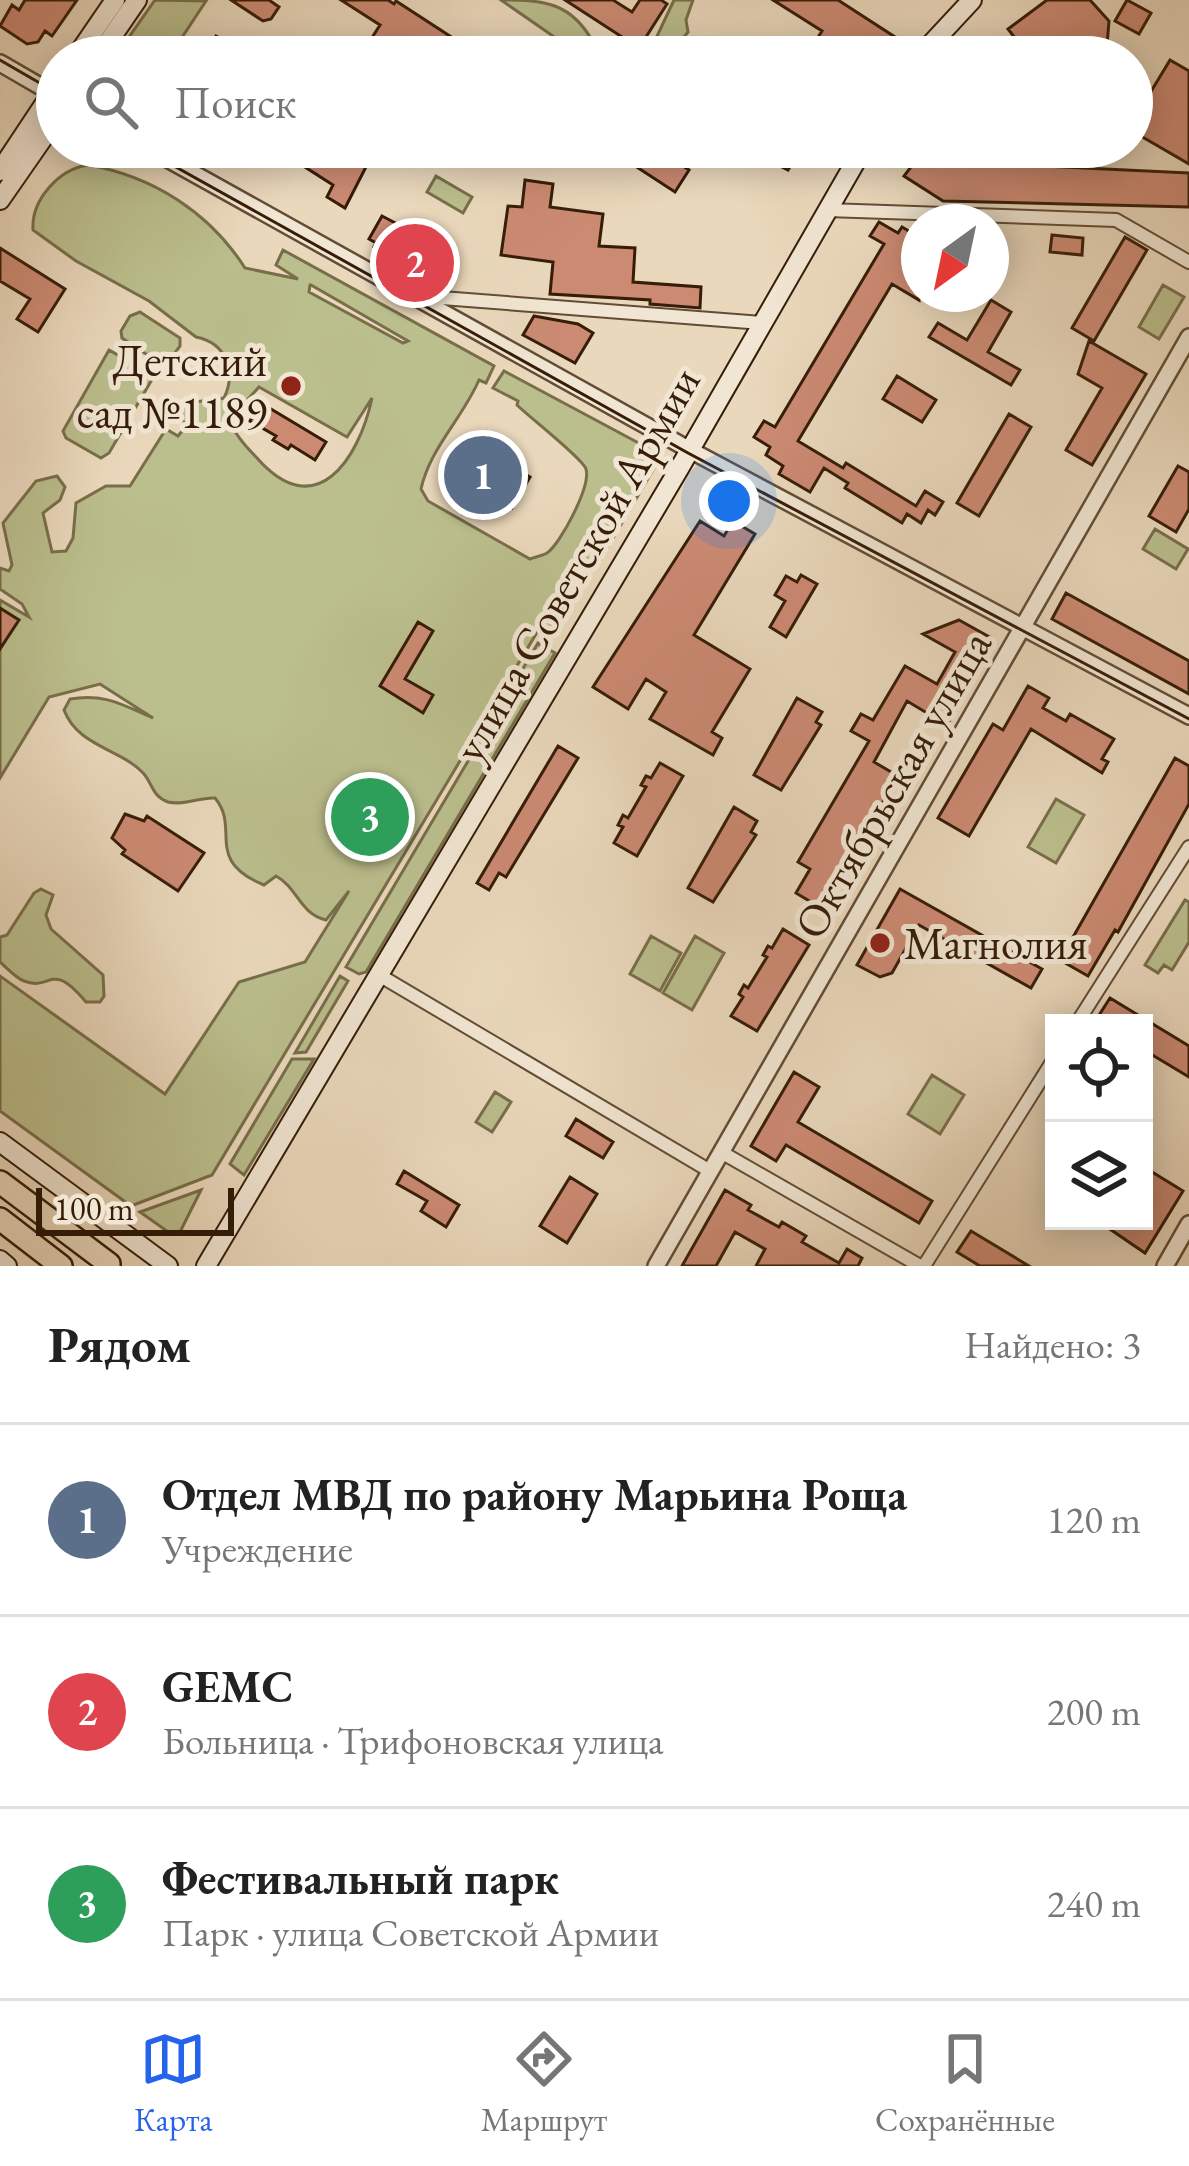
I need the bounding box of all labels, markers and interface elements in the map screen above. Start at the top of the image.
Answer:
search box [36,36,1153,168]
icon: search [78,69,144,135]
text: Поиск [174,73,296,131]
north arrow [901,204,1009,312]
pin: 2 [376,218,454,308]
place label: Детский сад №1189 [77,331,267,441]
street label: улица Советской Армии [439,356,713,772]
marker: Детский сад №1189 [278,373,304,399]
pin: 1 [444,430,522,520]
your location [699,471,759,531]
street label: Октябрьская улица [780,619,1004,949]
pin: 3 [331,772,409,862]
place label: Магнолия [904,914,1088,972]
marker: Магнолия [867,930,893,956]
map controls [1045,1014,1153,1230]
button: locate [1045,1014,1153,1122]
button: layers [1045,1122,1153,1230]
scale bar [36,1182,234,1235]
text: 100 m [54,1187,134,1230]
text: Рядом [48,1311,191,1377]
text: Найдено: 3 [964,1319,1141,1370]
text: Отдел МВД по району Марьина Роща [162,1465,907,1523]
text: 1 [77,1494,97,1545]
text: 120 m [1047,1494,1141,1545]
text: Учреждение [162,1523,353,1574]
text: GEMC [162,1657,293,1715]
text: 2 [77,1686,97,1737]
text: 200 m [1047,1686,1141,1737]
text: Больница · Трифоновская улица [162,1715,664,1766]
text: Фестивальный парк [162,1849,559,1907]
text: 3 [77,1878,97,1929]
text: 240 m [1047,1878,1141,1929]
text: Парк · улица Советской Армии [162,1907,659,1958]
tab: Карта [134,2026,213,2141]
tab: Маршрут [481,2026,607,2141]
tab: Сохранённые [875,2026,1055,2141]

